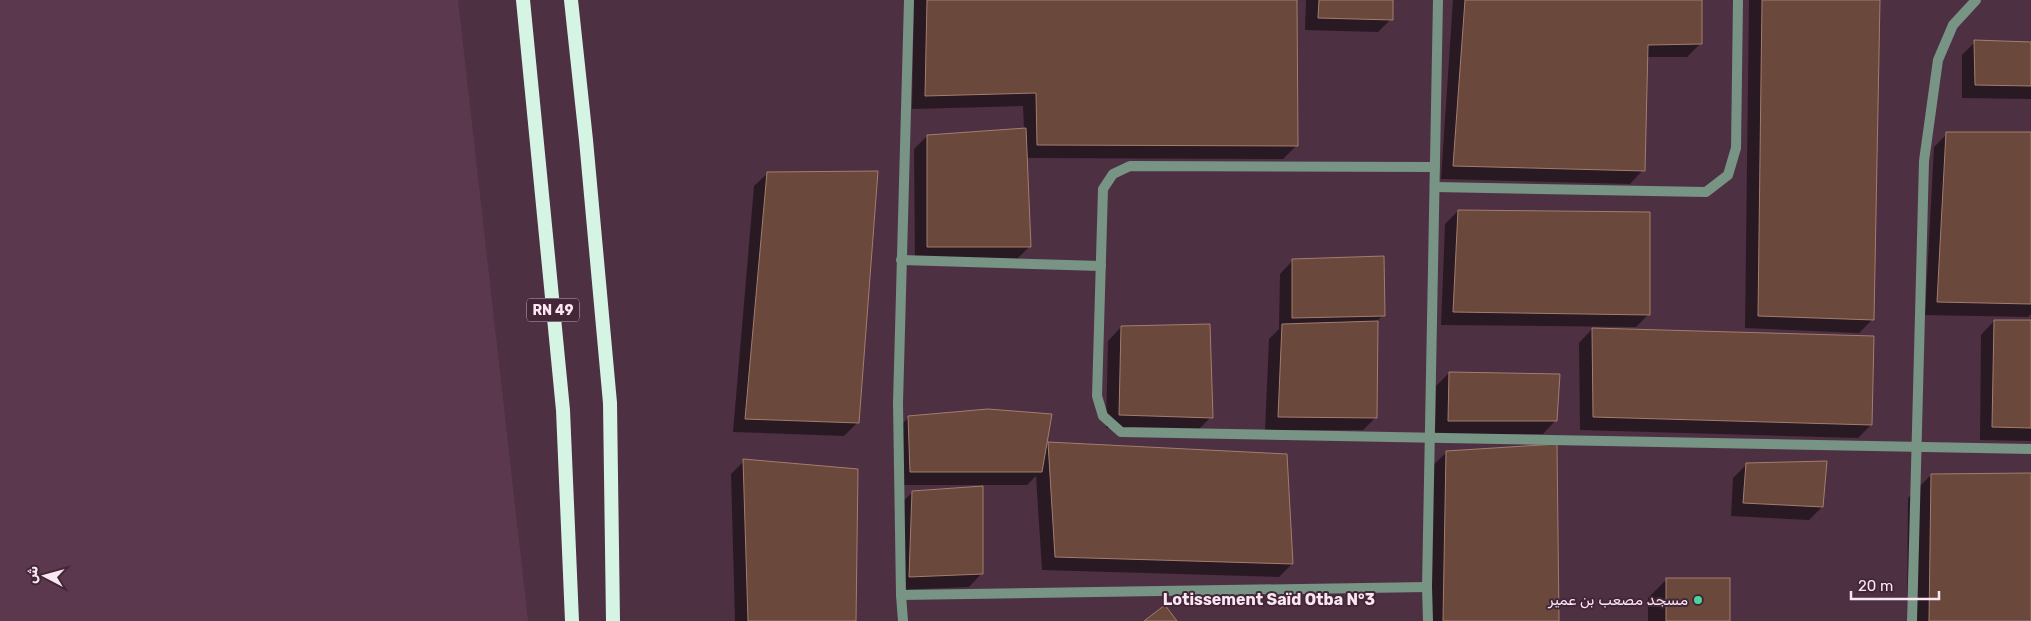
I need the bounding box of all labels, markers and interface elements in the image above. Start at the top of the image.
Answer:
road number: RN 49 [527,298,579,322]
north arrow [20,551,70,601]
text: ش [23,565,42,584]
scale bar [1851,568,1938,600]
text: 20 m [1858,577,1893,595]
district label: Lotissement Saïd Otba N°3 [1163,590,1375,609]
place label: مسجد مصعب بن عمير [1548,591,1688,609]
marker: مسجد مصعب بن عمير [1692,594,1704,606]

